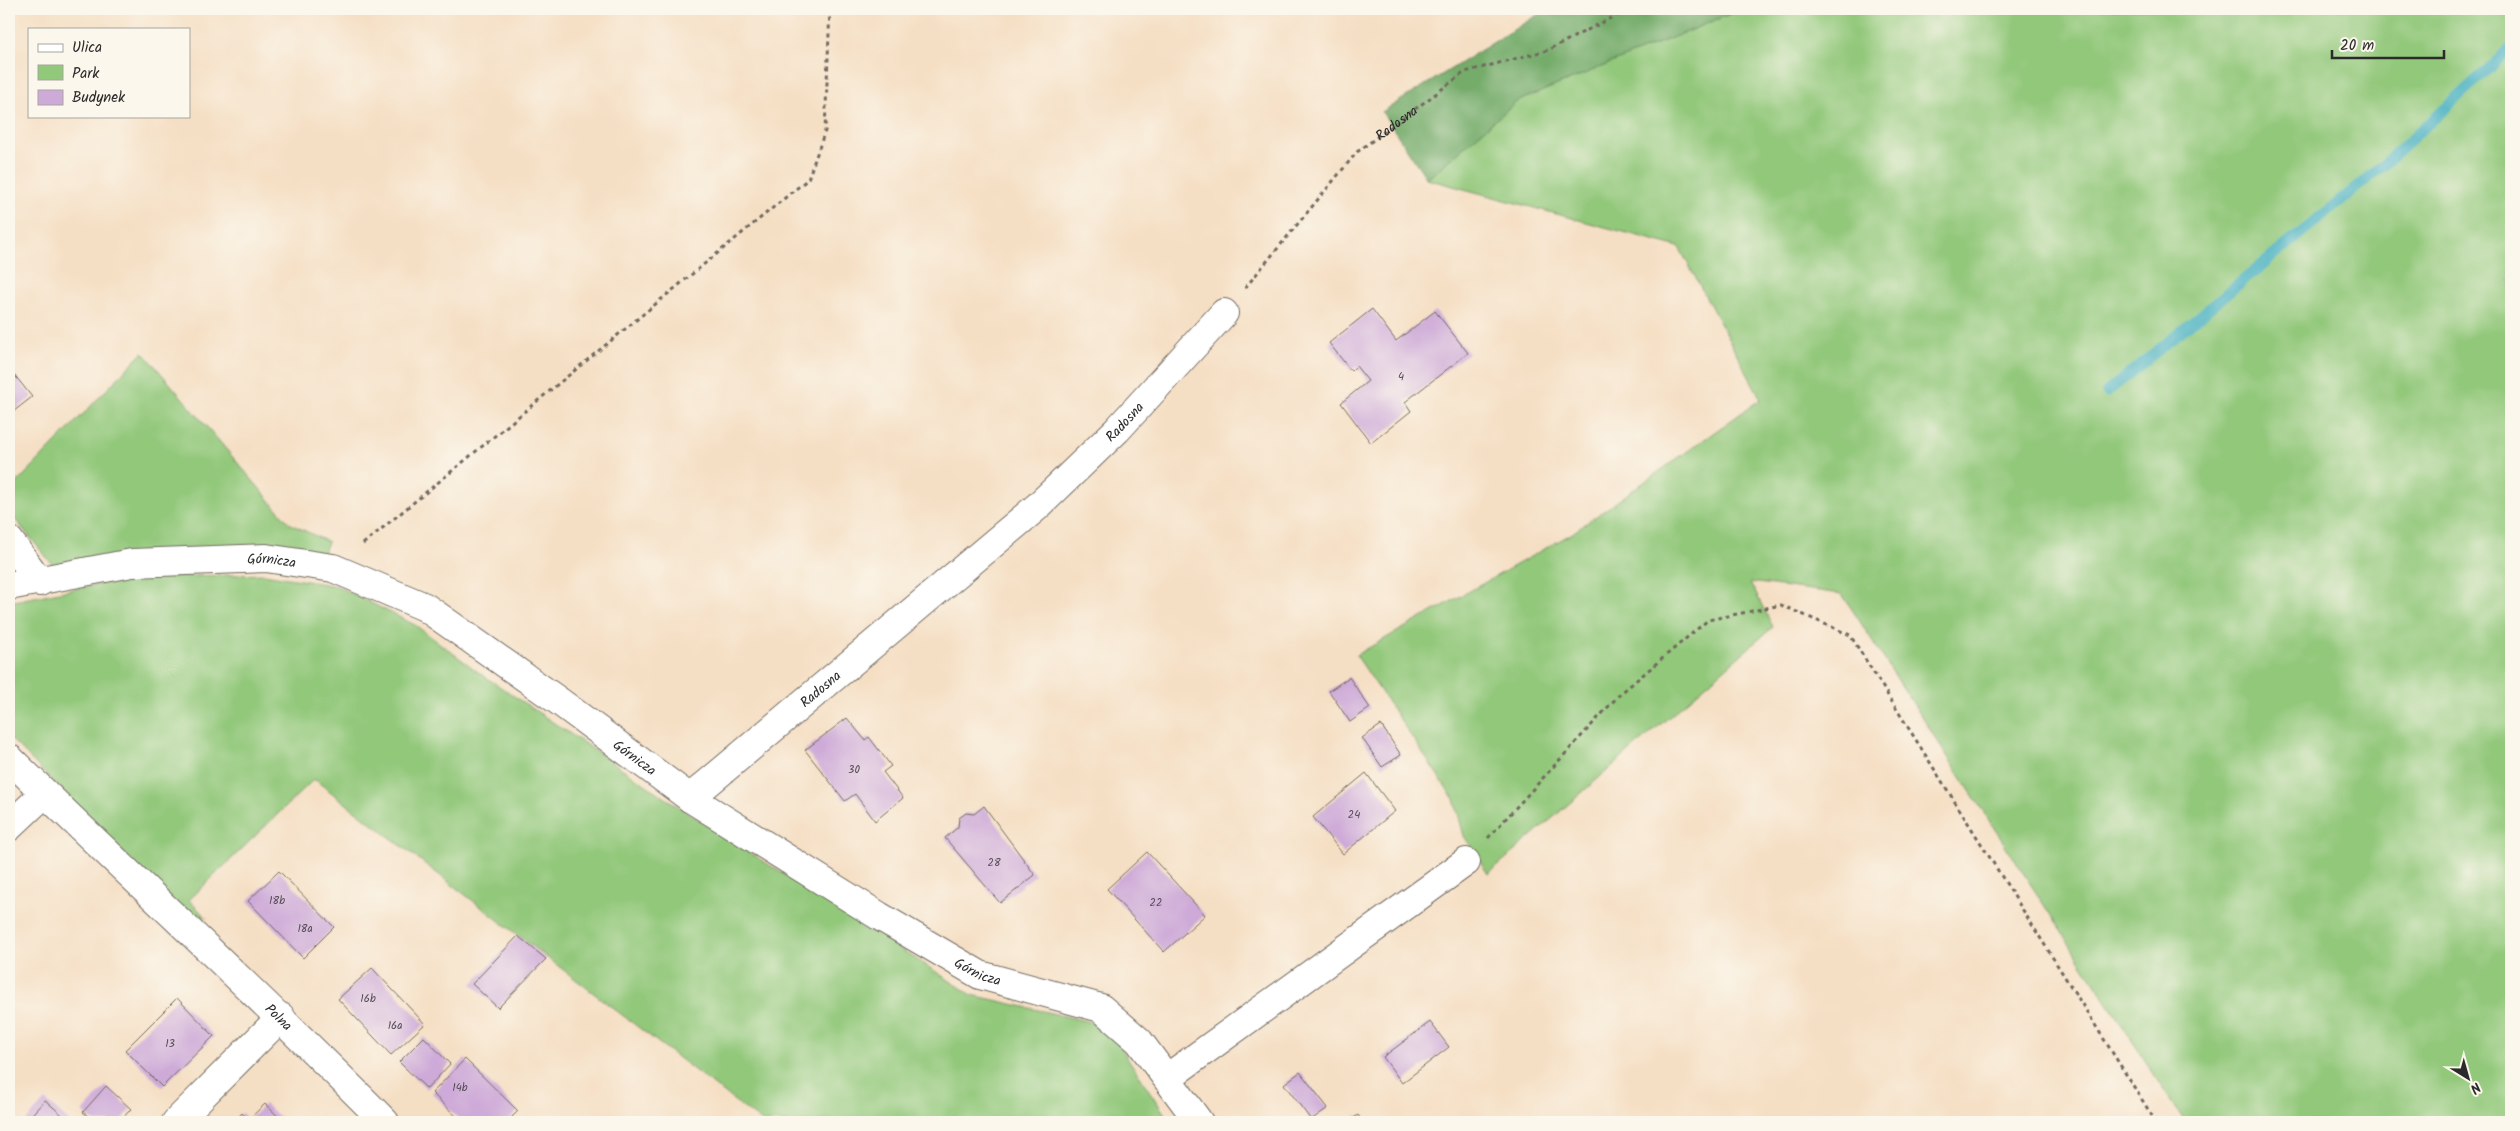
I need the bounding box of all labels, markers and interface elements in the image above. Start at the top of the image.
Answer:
legend [28,28,190,118]
scale bar [2332,28,2445,60]
text: 20 m [2340,34,2374,58]
text: Ulica [72,36,102,60]
text: Park [72,62,100,86]
text: Budynek [72,86,126,110]
street label: Radosna [1371,101,1423,147]
house number: 4 [1398,368,1404,386]
street label: Radosna [1101,397,1150,448]
street label: Górnicza [247,548,298,574]
street label: Radosna [795,666,846,713]
street label: Górnicza [608,735,661,782]
house number: 30 [848,761,860,779]
house number: 24 [1348,806,1360,824]
house number: 28 [987,854,1001,872]
house number: 18b [269,892,285,910]
house number: 22 [1150,894,1162,912]
house number: 18a [297,920,313,938]
street label: Górnicza [950,952,1003,992]
house number: 16b [360,990,376,1008]
street label: Polna [259,999,297,1036]
house number: 16a [388,1017,402,1035]
house number: 13 [165,1035,175,1053]
north arrow [2442,1054,2492,1104]
text: N [2465,1076,2485,1099]
house number: 14b [452,1079,468,1097]

